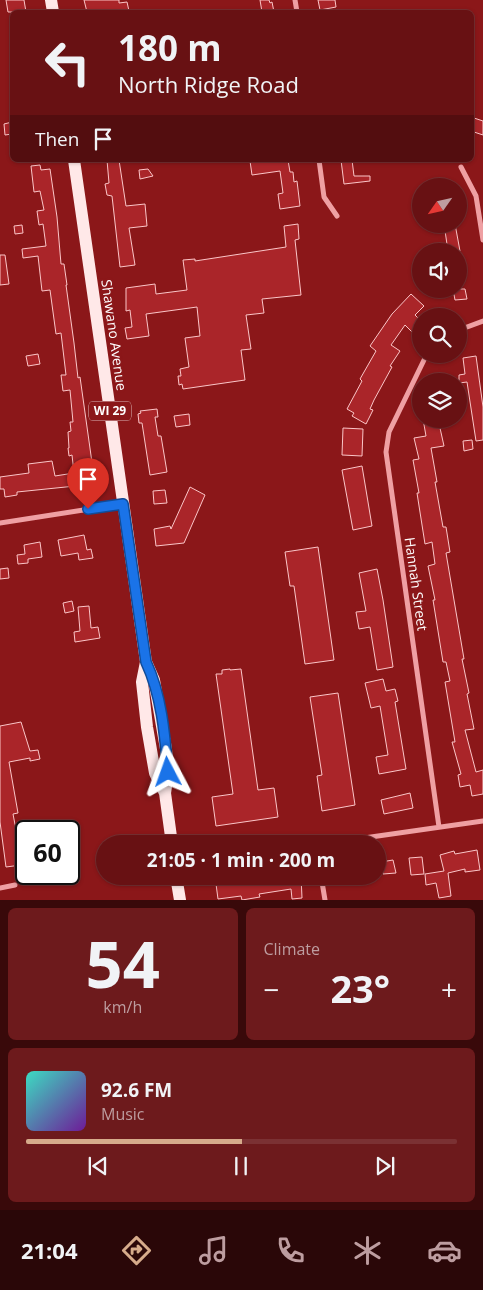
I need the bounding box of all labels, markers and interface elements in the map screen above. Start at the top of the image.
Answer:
text: 180 m [118,24,222,71]
icon: left [35,30,100,95]
text: North Ridge Road [118,69,299,99]
icon: arrive [89,125,117,153]
text: Then [35,126,79,152]
north arrow [412,178,468,232]
map controls [412,178,467,428]
button: sound [412,243,467,298]
street label: Shawano Avenue [97,278,132,392]
button: search [412,308,467,363]
button: layers [412,373,467,428]
road number: WI 29 [89,402,131,421]
pin [67,458,109,509]
icon: arrive [74,465,102,493]
street label: Hannah Street [401,536,432,632]
position arrow [141,745,193,797]
speed limit sign: 60 [15,820,80,885]
text: 21:05 · 1 min · 200 m [147,847,335,873]
text: 54 [86,919,160,1007]
text: Climate [264,938,320,960]
text: 23° [330,962,390,1014]
text: − [264,970,280,1008]
text: + [441,970,457,1008]
text: km/h [103,996,142,1018]
text: 92.6 FM [101,1077,172,1103]
text: Music [101,1103,145,1125]
icon: previous [84,1152,112,1180]
icon: pause [227,1152,255,1180]
icon: next [371,1152,399,1180]
icon: directions [119,1233,154,1268]
icon: music [196,1233,231,1268]
icon: phone [273,1233,308,1268]
icon: climate [350,1233,385,1268]
icon: car [427,1233,462,1268]
text: 21:04 [21,1235,78,1265]

